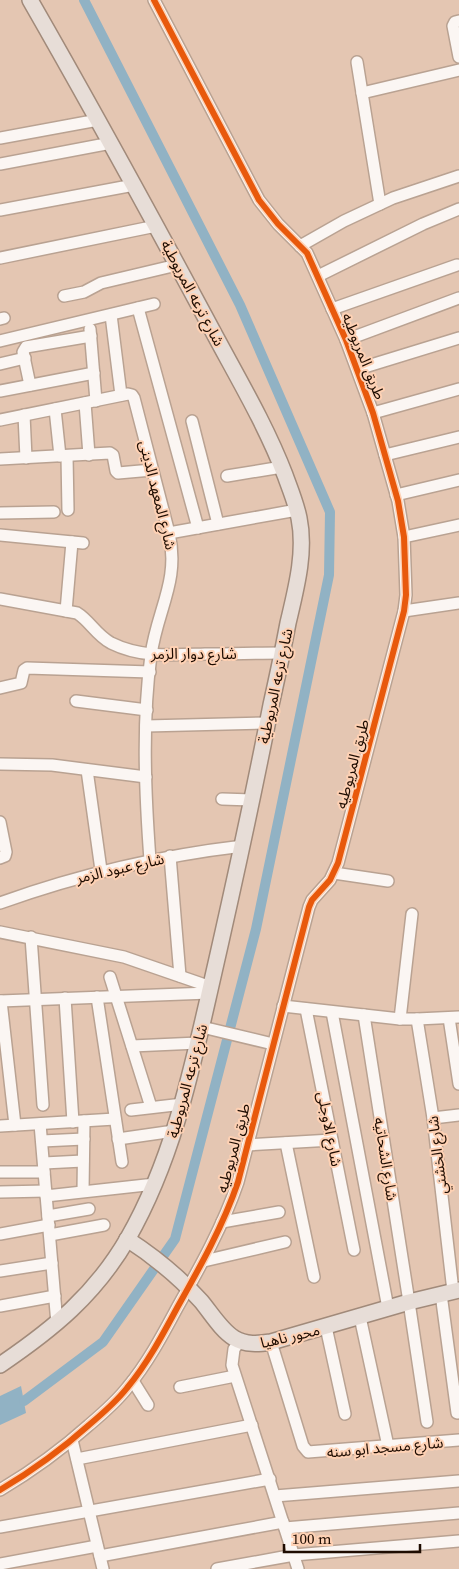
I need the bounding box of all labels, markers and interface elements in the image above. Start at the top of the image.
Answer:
street label: شارع ترعه المريوطية [154,236,230,351]
street label: طريق المريوطيه [337,309,391,403]
street label: شارع المعهد الدينى [132,438,182,553]
street label: شارع ترعه المريوطية [253,626,299,746]
street label: شارع دوار الزمر [150,643,237,666]
street label: طريق المريوطيه [330,717,374,811]
street label: شارع عبود الزمر [73,848,167,891]
street label: شارع ترعه المريوطية [162,1021,214,1141]
street label: شارع الاوجلى [310,1090,348,1169]
street label: طريق المريوطيه [211,1101,255,1195]
street label: شارع الخشني [422,1114,454,1195]
street label: شارع الشحاتيه [367,1116,403,1203]
street label: محور ناهيا [258,1319,322,1353]
street label: شارع مسجد ابو سنه [326,1431,444,1465]
scale bar [284,1522,420,1554]
text: 100 m [292,1528,332,1549]

